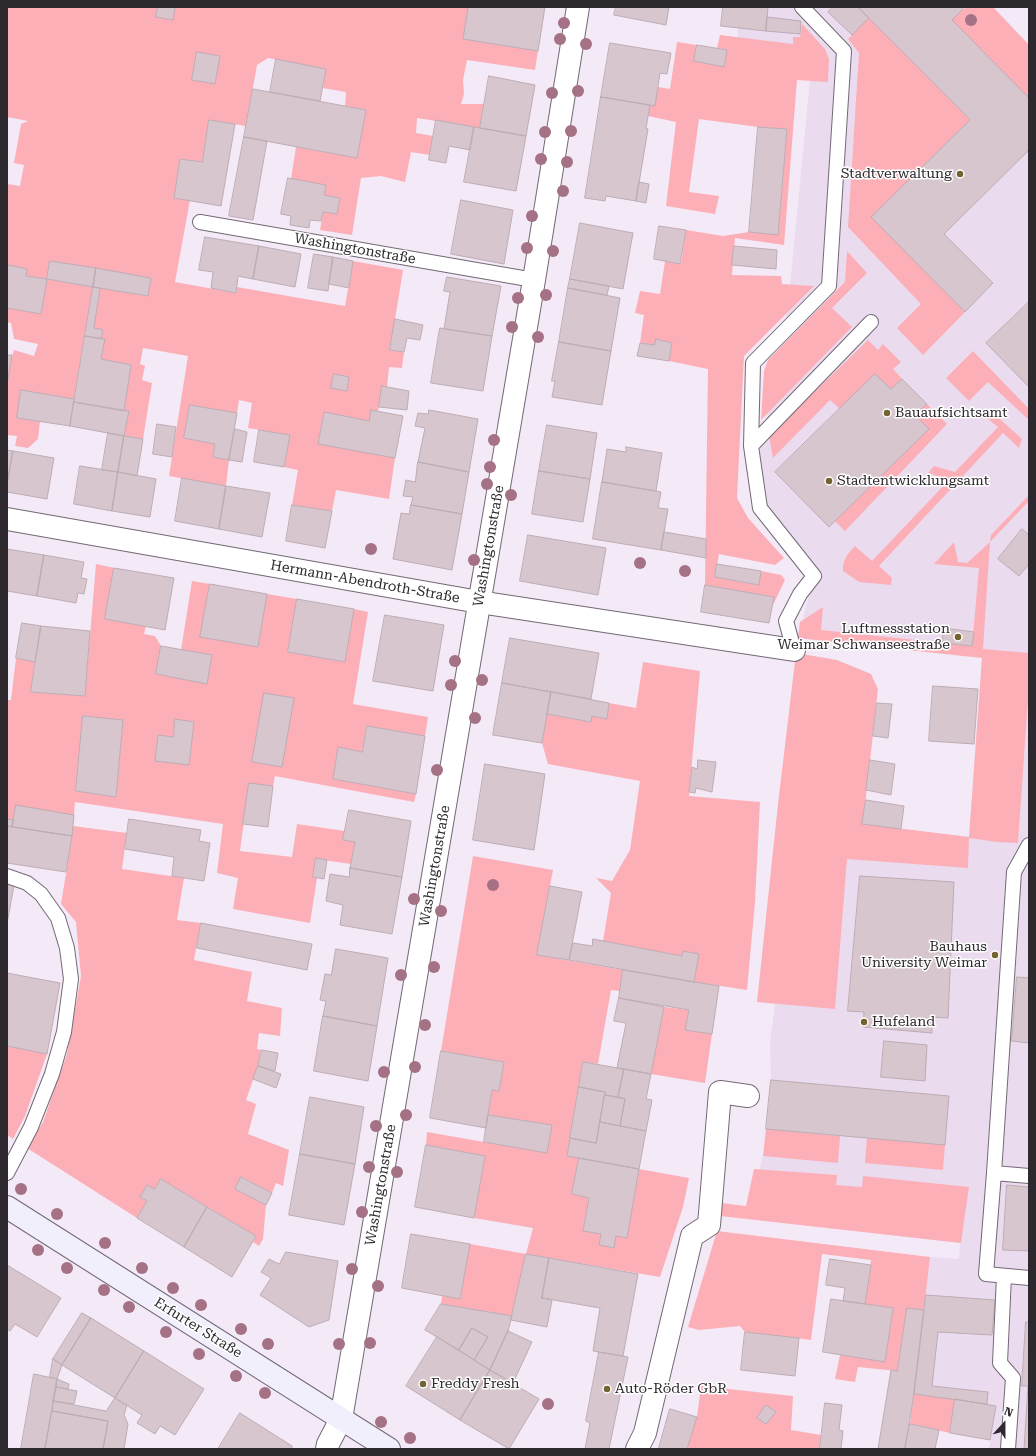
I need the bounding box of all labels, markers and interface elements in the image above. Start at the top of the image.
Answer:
place label: Stadtverwaltung [841,166,952,182]
marker: Stadtverwaltung [955,169,965,179]
street label: Washingtonstraße [293,230,417,268]
place label: Bauaufsichtsamt [895,405,1008,421]
marker: Bauaufsichtsamt [882,408,892,418]
place label: Stadtentwicklungsamt [837,473,989,489]
marker: Stadtentwicklungsamt [824,476,834,486]
street label: Washingtonstraße [470,484,508,608]
street label: Hermann-Abendroth-Straße [269,557,461,607]
place label: Luftmessstation Weimar Schwanseestraße [777,621,950,654]
marker: Luftmessstation Weimar Schwanseestraße [953,632,963,642]
street label: Washingtonstraße [416,804,454,928]
place label: Bauhaus University Weimar [861,939,987,972]
marker: Bauhaus University Weimar [990,950,1000,960]
place label: Hufeland [872,1014,935,1030]
marker: Hufeland [859,1017,869,1027]
street label: Washingtonstraße [362,1123,400,1247]
street label: Erfurter Straße [151,1294,245,1362]
place label: Freddy Fresh [431,1376,520,1392]
marker: Freddy Fresh [418,1379,428,1389]
place label: Auto-Röder GbR [615,1381,727,1397]
marker: Auto-Röder GbR [602,1384,612,1394]
north arrow [984,1404,1024,1444]
text: N [1002,1405,1015,1420]

